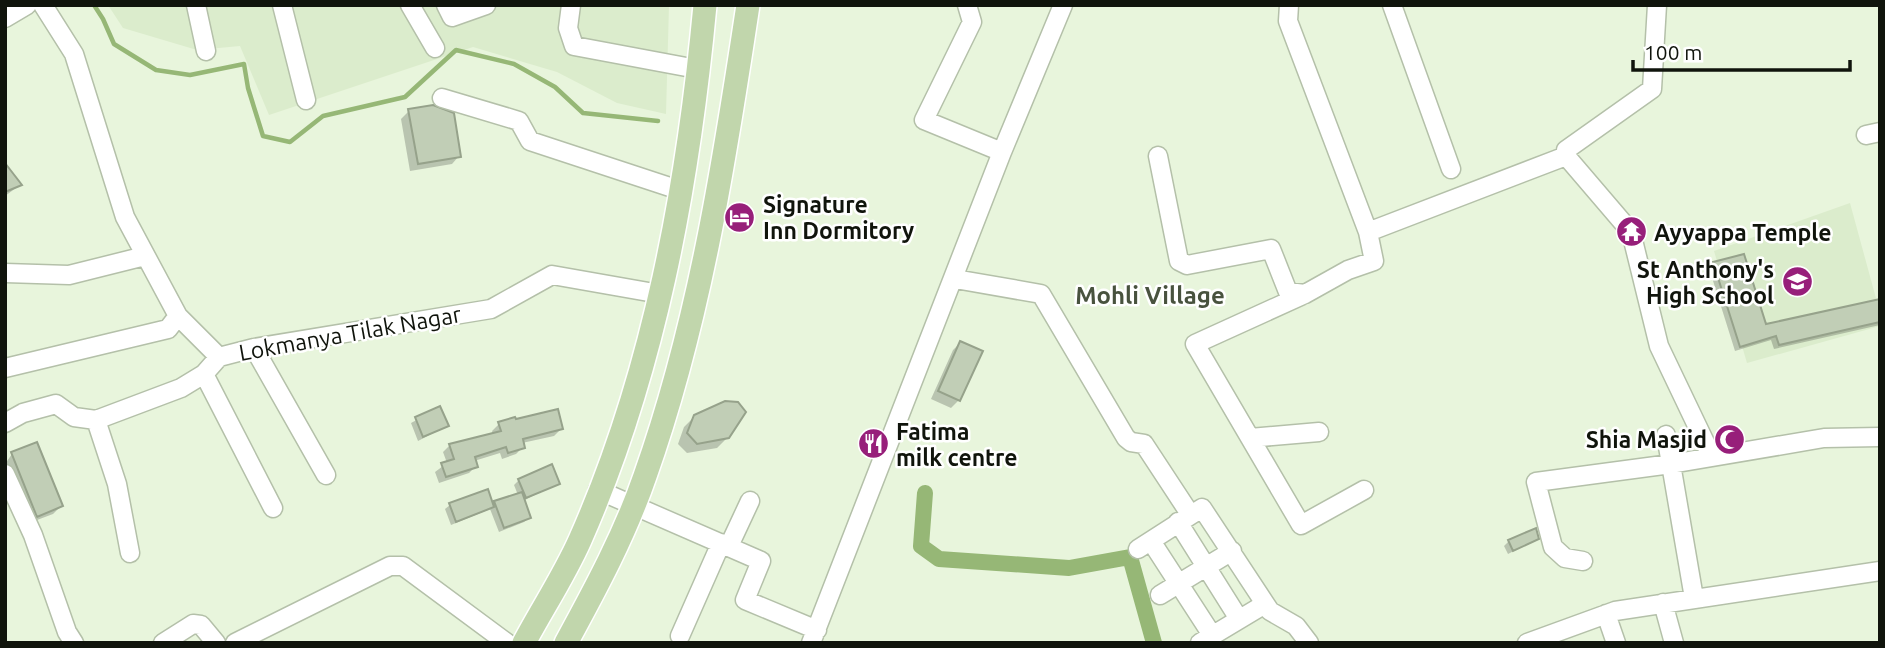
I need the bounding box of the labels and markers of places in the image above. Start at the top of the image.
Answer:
place label: Signature Inn Dormitory [763,192,914,243]
hotel icon: Signature Inn Dormitory [723,200,757,234]
temple icon: Ayyappa Temple [1614,215,1648,249]
place label: Ayyappa Temple [1654,220,1832,245]
place label: St Anthony's High School [1637,257,1774,308]
school or university icon: St Anthony's High School [1780,265,1814,299]
place label: Fatima milk centre [896,419,1018,470]
mosque icon: Shia Masjid [1713,422,1747,456]
restaurant icon: Fatima milk centre [856,427,890,461]
place label: Shia Masjid [1586,427,1707,452]

